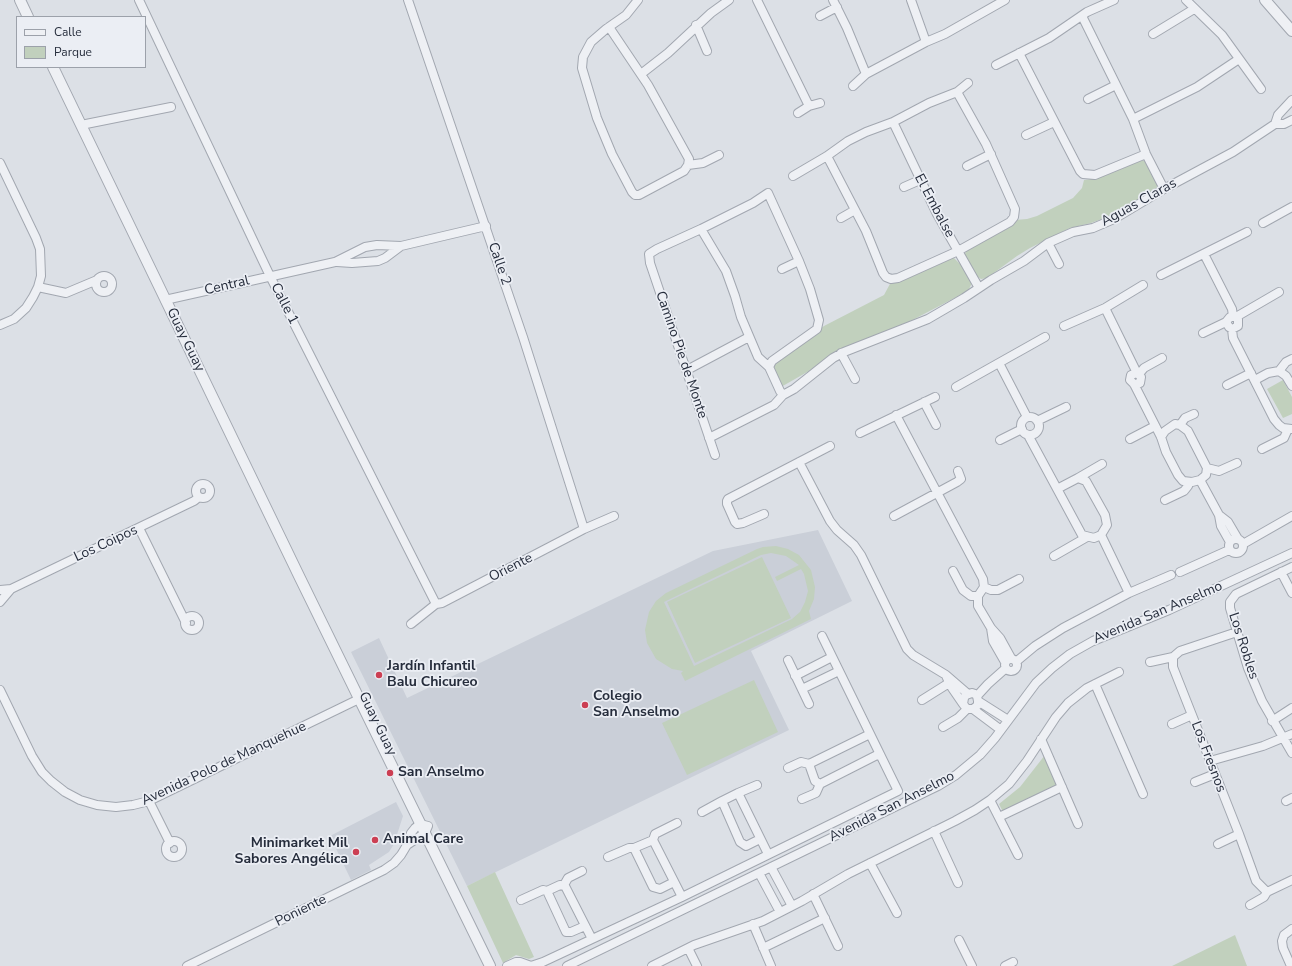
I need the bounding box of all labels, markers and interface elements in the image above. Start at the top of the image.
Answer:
legend [16,16,146,68]
text: Calle [54,24,82,40]
text: Parque [54,44,92,60]
street label: El Embalse [910,171,958,241]
street label: Aguas Claras [1098,175,1180,231]
street label: Calle 2 [484,240,514,288]
street label: Central [203,273,251,299]
street label: Calle 1 [266,280,302,328]
street label: Camino Pie de Monte [651,289,711,421]
street label: Guay Guay [162,305,208,375]
street label: Los Coipos [72,522,140,566]
street label: Oriente [486,550,536,586]
street label: Avenida San Anselmo [1091,578,1225,648]
street label: Los Robles [1224,611,1262,681]
place label: Jardín Infantil Balu Chicureo [387,659,478,692]
marker: Jardín Infantil Balu Chicureo [374,670,384,680]
street label: Guay Guay [354,689,400,759]
place label: Colegio San Anselmo [593,689,679,722]
marker: Colegio San Anselmo [580,700,590,710]
street label: Avenida Polo de Manquehue [139,718,309,810]
street label: Los Fresnos [1187,719,1229,795]
place label: San Anselmo [398,765,484,781]
marker: San Anselmo [385,768,395,778]
street label: Avenida San Anselmo [826,768,958,846]
place label: Animal Care [383,832,463,848]
marker: Animal Care [370,835,380,845]
place label: Minimarket Mil Sabores Angélica [235,836,348,868]
marker: Minimarket Mil Sabores Angélica [351,847,361,857]
street label: Poniente [273,891,329,931]

